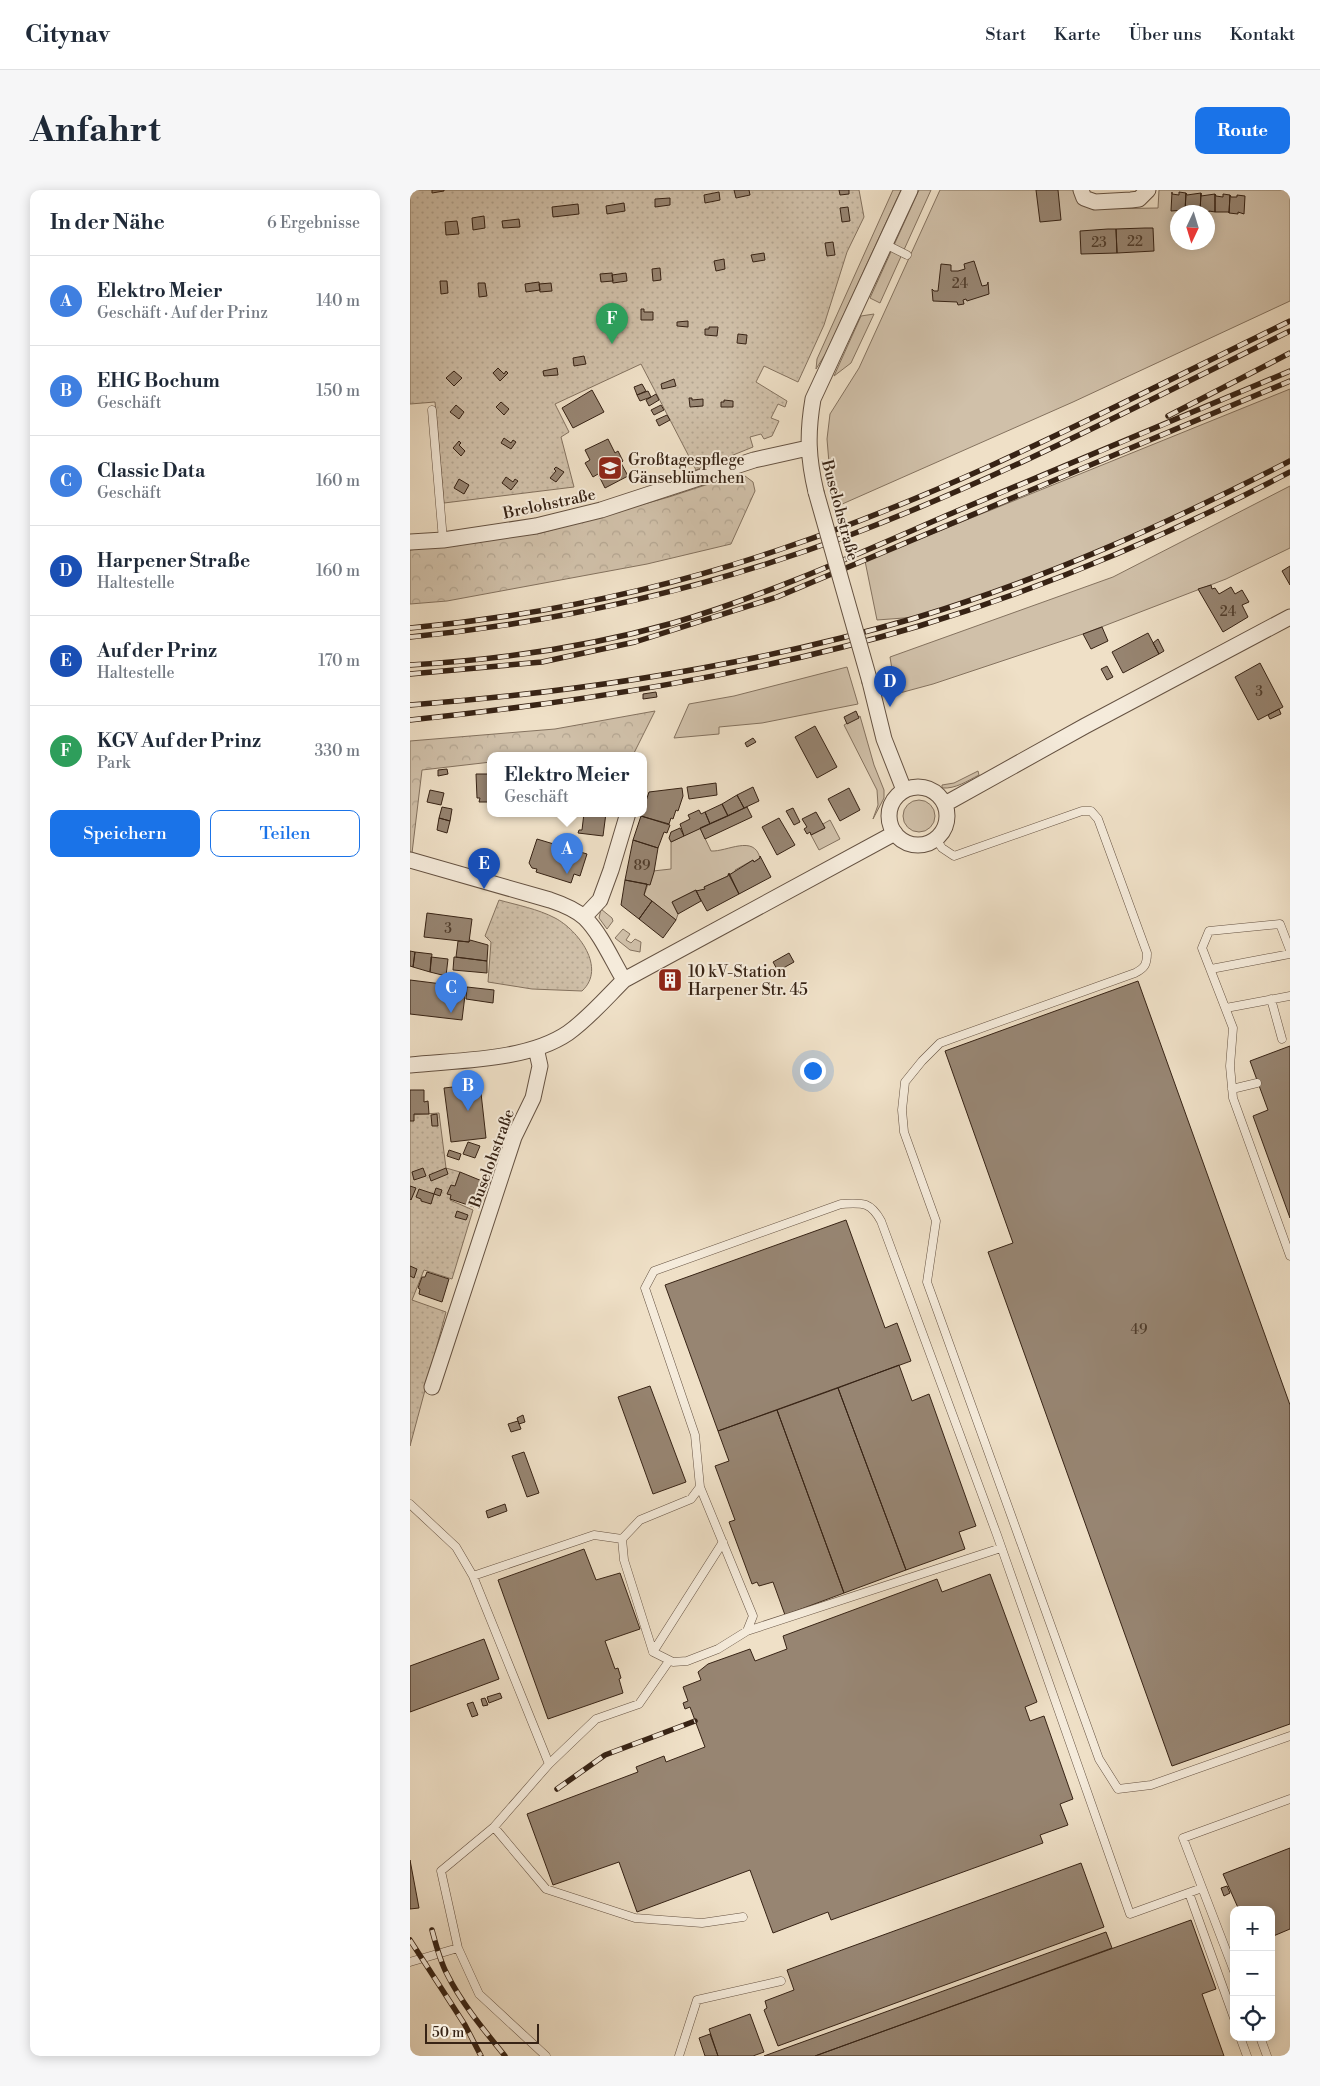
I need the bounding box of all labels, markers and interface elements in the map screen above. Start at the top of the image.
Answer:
text: Citynav [25,20,110,50]
text: Start [985,23,1026,46]
text: Karte [1054,23,1101,46]
text: Über uns [1129,23,1202,46]
text: Kontakt [1230,23,1295,46]
button: Route [1195,107,1290,154]
text: Anfahrt [30,109,161,152]
north arrow [1170,205,1215,250]
text: In der Nähe [50,210,165,236]
text: 6 Ergebnisse [267,213,360,233]
house number: 22 [1127,233,1143,251]
house number: 23 [1091,234,1107,252]
house number: 24 [952,275,968,293]
text: Elektro Meier [97,279,223,303]
text: A [60,291,72,311]
text: 140 m [316,291,360,311]
text: Geschäft · Auf der Prinz [97,303,268,323]
pin: F [596,303,628,344]
text: EHG Bochum [97,369,220,393]
text: B [60,381,72,401]
text: 150 m [316,381,360,401]
text: Geschäft [97,393,162,413]
place label: Großtagespflege Gänseblümchen [628,450,745,488]
school or university icon: Großtagespflege Gänseblümchen [597,455,623,481]
street label: Buselohstraße [817,457,863,563]
text: Classic Data [97,459,205,483]
text: C [60,471,72,491]
text: 160 m [316,471,360,491]
text: Geschäft [97,483,162,503]
street label: Brelohstraße [500,484,597,524]
text: Harpener Straße [97,549,250,573]
text: D [60,561,72,581]
text: 160 m [316,561,360,581]
text: Haltestelle [97,573,175,593]
house number: 24 [1220,603,1236,621]
text: Auf der Prinz [97,639,217,663]
text: E [60,651,72,671]
text: 170 m [318,651,360,671]
text: Haltestelle [97,663,175,683]
pin: D [874,666,906,707]
house number: 3 [1255,683,1263,701]
text: KGV Auf der Prinz [97,729,261,753]
text: F [60,741,72,761]
text: 330 m [314,741,360,761]
popup [487,752,647,817]
text: Park [97,753,130,773]
text: Elektro Meier [504,763,630,787]
text: Geschäft [504,787,569,807]
button: Speichern [50,810,200,857]
button: Teilen [210,810,360,857]
pin: A [551,833,583,874]
pin: E [468,848,500,889]
house number: 89 [633,857,651,875]
house number: 3 [444,920,452,938]
place label: 10 kV-Station Harpener Str. 45 [688,962,808,1000]
building icon: 10 kV-Station Harpener Str. 45 [657,967,683,993]
pin: C [435,972,467,1013]
your location [800,1058,826,1084]
pin: B [452,1070,484,1111]
street label: Buselohstraße [464,1106,519,1211]
house number: 49 [1131,1321,1147,1339]
map controls [1230,1906,1275,2041]
button: + [1230,1906,1275,1951]
button: − [1230,1951,1275,1996]
button: locate [1230,1996,1275,2041]
scale bar [425,2021,539,2044]
text: 50 m [432,2024,464,2042]

